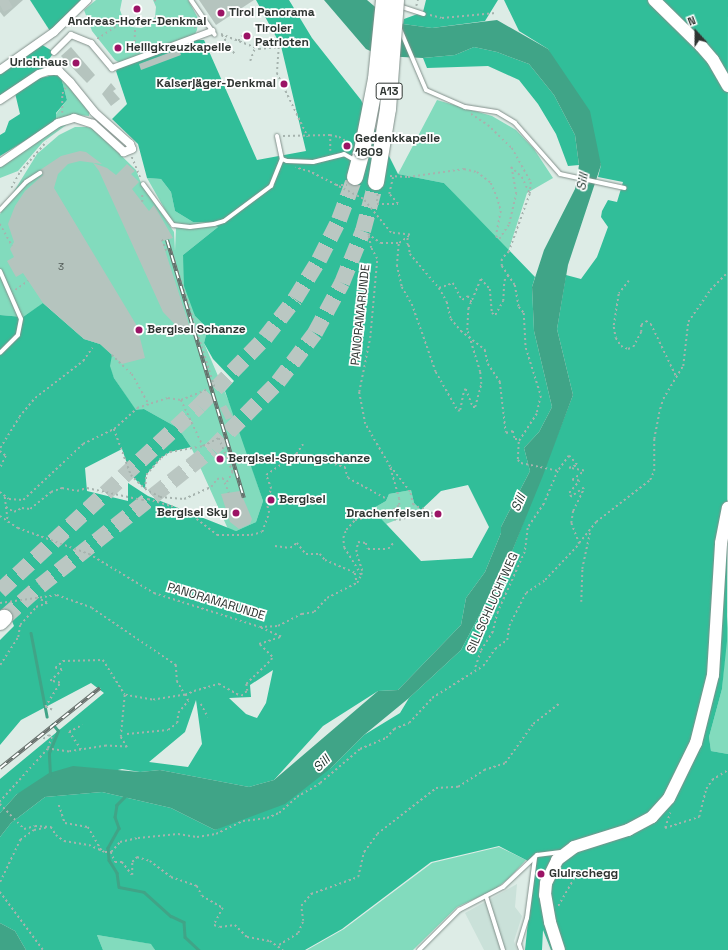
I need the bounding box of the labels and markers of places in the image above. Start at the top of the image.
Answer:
marker: Andreas-Hofer-Denkmal [132,4,142,14]
place label: Tirol Panorama [229,6,315,20]
marker: Tirol Panorama [216,8,226,18]
place label: Andreas-Hofer-Denkmal [68,15,206,29]
place label: Tiroler Patrioten [255,22,309,50]
marker: Tiroler Patrioten [242,31,252,41]
place label: Heiligkreuzkapelle [126,41,231,55]
marker: Heiligkreuzkapelle [113,43,123,53]
place label: Urichhaus [10,56,68,70]
marker: Urichhaus [71,58,81,68]
place label: Kaiserjäger-Denkmal [157,77,276,91]
marker: Kaiserjäger-Denkmal [279,79,289,89]
place label: Gedenkkapelle 1809 [355,132,440,160]
marker: Gedenkkapelle 1809 [342,141,352,151]
place label: Bergisel Schanze [147,323,246,337]
marker: Bergisel Schanze [134,325,144,335]
place label: Bergisel-Sprungschanze [228,452,370,466]
marker: Bergisel-Sprungschanze [215,454,225,464]
place label: Bergisel [279,493,326,507]
marker: Bergisel [266,495,276,505]
place label: Bergisel Sky [157,506,228,520]
place label: Drachenfelsen [346,507,430,521]
marker: Bergisel Sky [231,508,241,518]
marker: Drachenfelsen [433,509,443,519]
place label: Gluirschegg [549,867,618,881]
marker: Gluirschegg [536,869,546,879]

